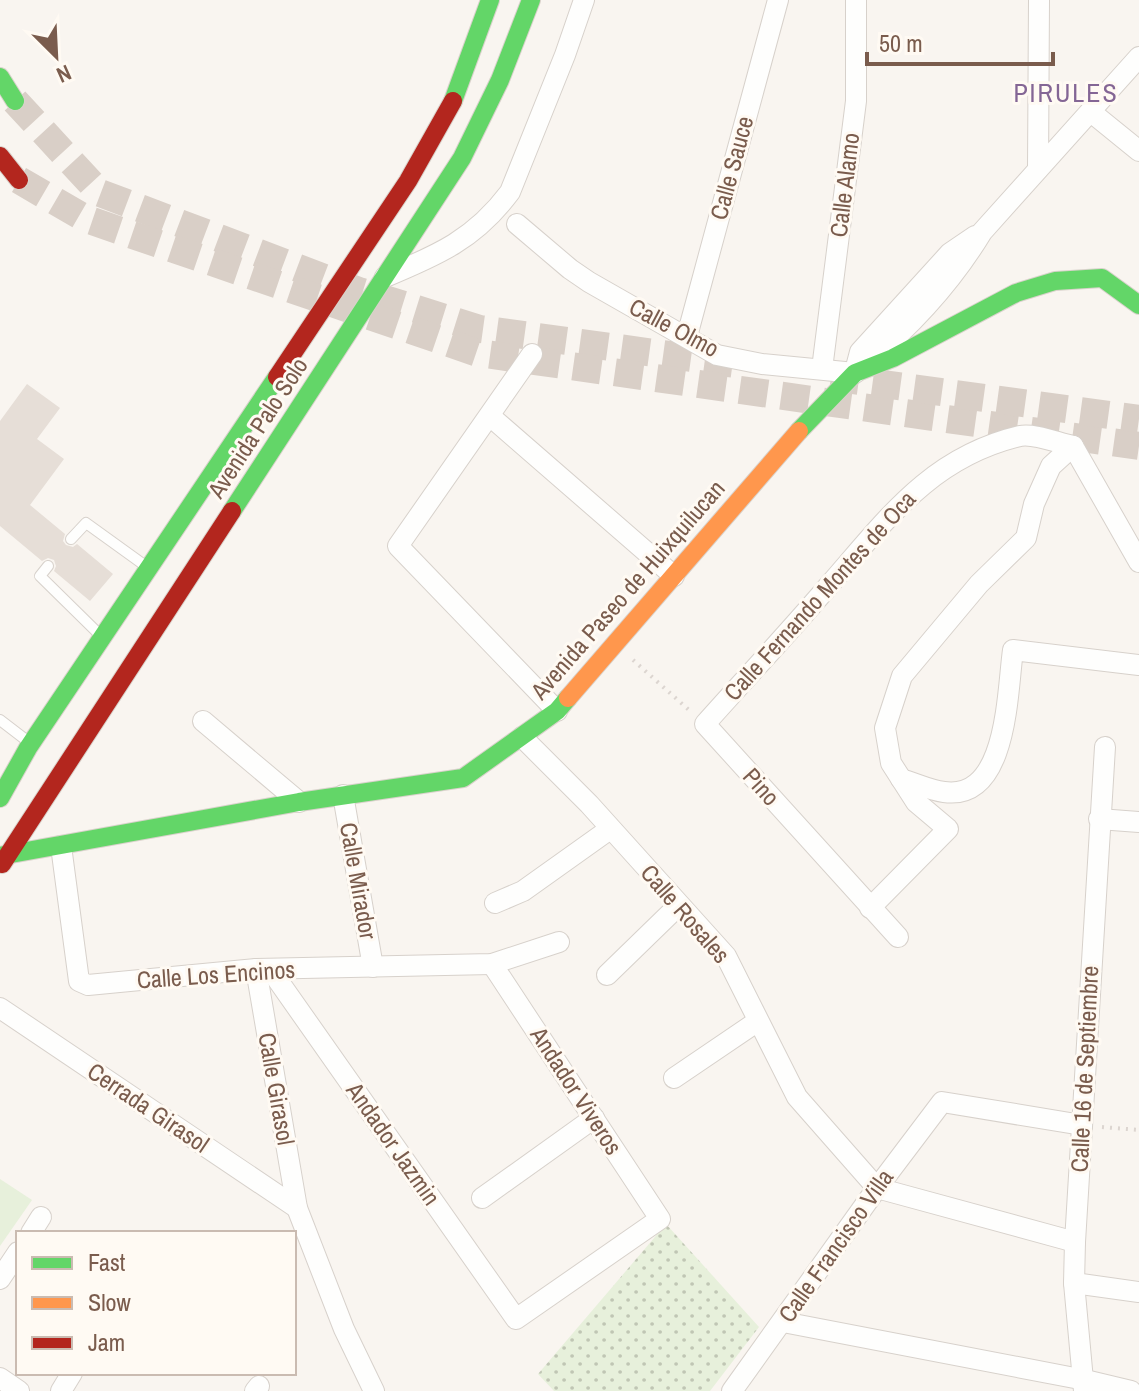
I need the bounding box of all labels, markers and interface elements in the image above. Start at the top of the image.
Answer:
north arrow [16,16,96,96]
scale bar [867,16,1053,66]
text: 50 m [879,27,923,59]
text: N [52,58,76,91]
district label: PIRULES [1013,75,1119,110]
street label: Calle Sauce [702,112,760,223]
street label: Calle Alamo [822,131,866,239]
street label: Calle Olmo [624,290,725,364]
street label: Avenida Palo Solo [199,351,315,505]
street label: Avenida Paseo de Huixquilucan [522,473,731,707]
street label: Calle Fernando Montes de Oca [716,483,922,707]
street label: Pino [736,761,787,812]
street label: Calle Mirador [333,820,385,942]
street label: Calle Rosales [634,857,738,970]
street label: Calle Los Encinos [136,953,296,995]
street label: Calle 16 de Septiembre [1063,965,1105,1173]
street label: Andador Viveros [523,1020,630,1161]
street label: Calle Girasol [251,1030,303,1148]
street label: Cerrada Girasol [82,1055,216,1160]
street label: Andador Jazmin [339,1075,448,1211]
street label: Calle Francisco Villa [770,1162,900,1328]
legend [16,1231,296,1375]
text: Fast [88,1246,126,1278]
text: Slow [88,1286,131,1318]
text: Jam [88,1326,125,1358]

